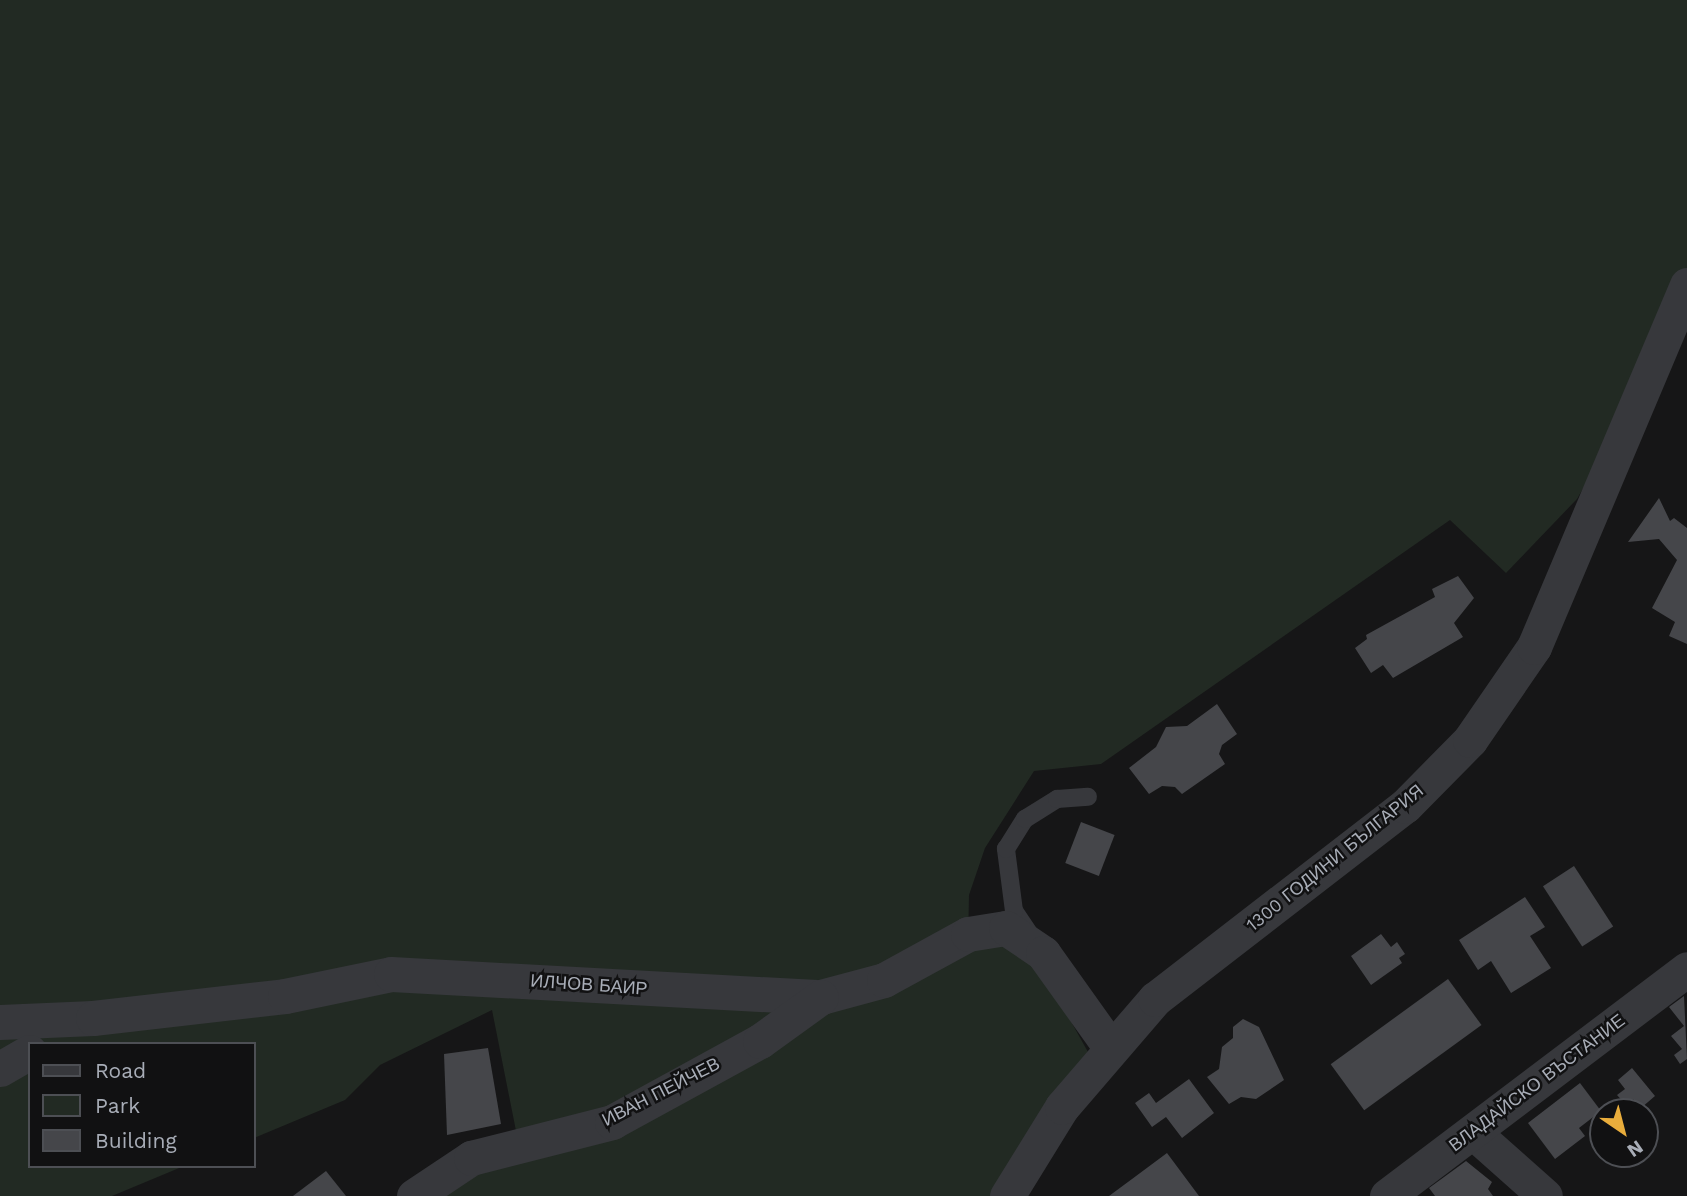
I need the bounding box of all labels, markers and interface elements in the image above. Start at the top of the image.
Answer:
street label: 1300 ГОДИНИ БЪЛГАРИЯ [1242,780,1428,936]
street label: ИЛЧОВ БАИР [530,970,648,1000]
street label: ВЛАДАЙСКО ВЪСТАНИЕ [1445,1010,1629,1156]
legend [28,1042,256,1168]
street label: ИВАН ПЕЙЧЕВ [598,1053,724,1131]
text: Road [95,1058,146,1083]
text: Park [95,1093,140,1118]
north arrow [1589,1098,1659,1168]
text: Building [95,1128,177,1153]
text: N [1623,1136,1648,1162]

